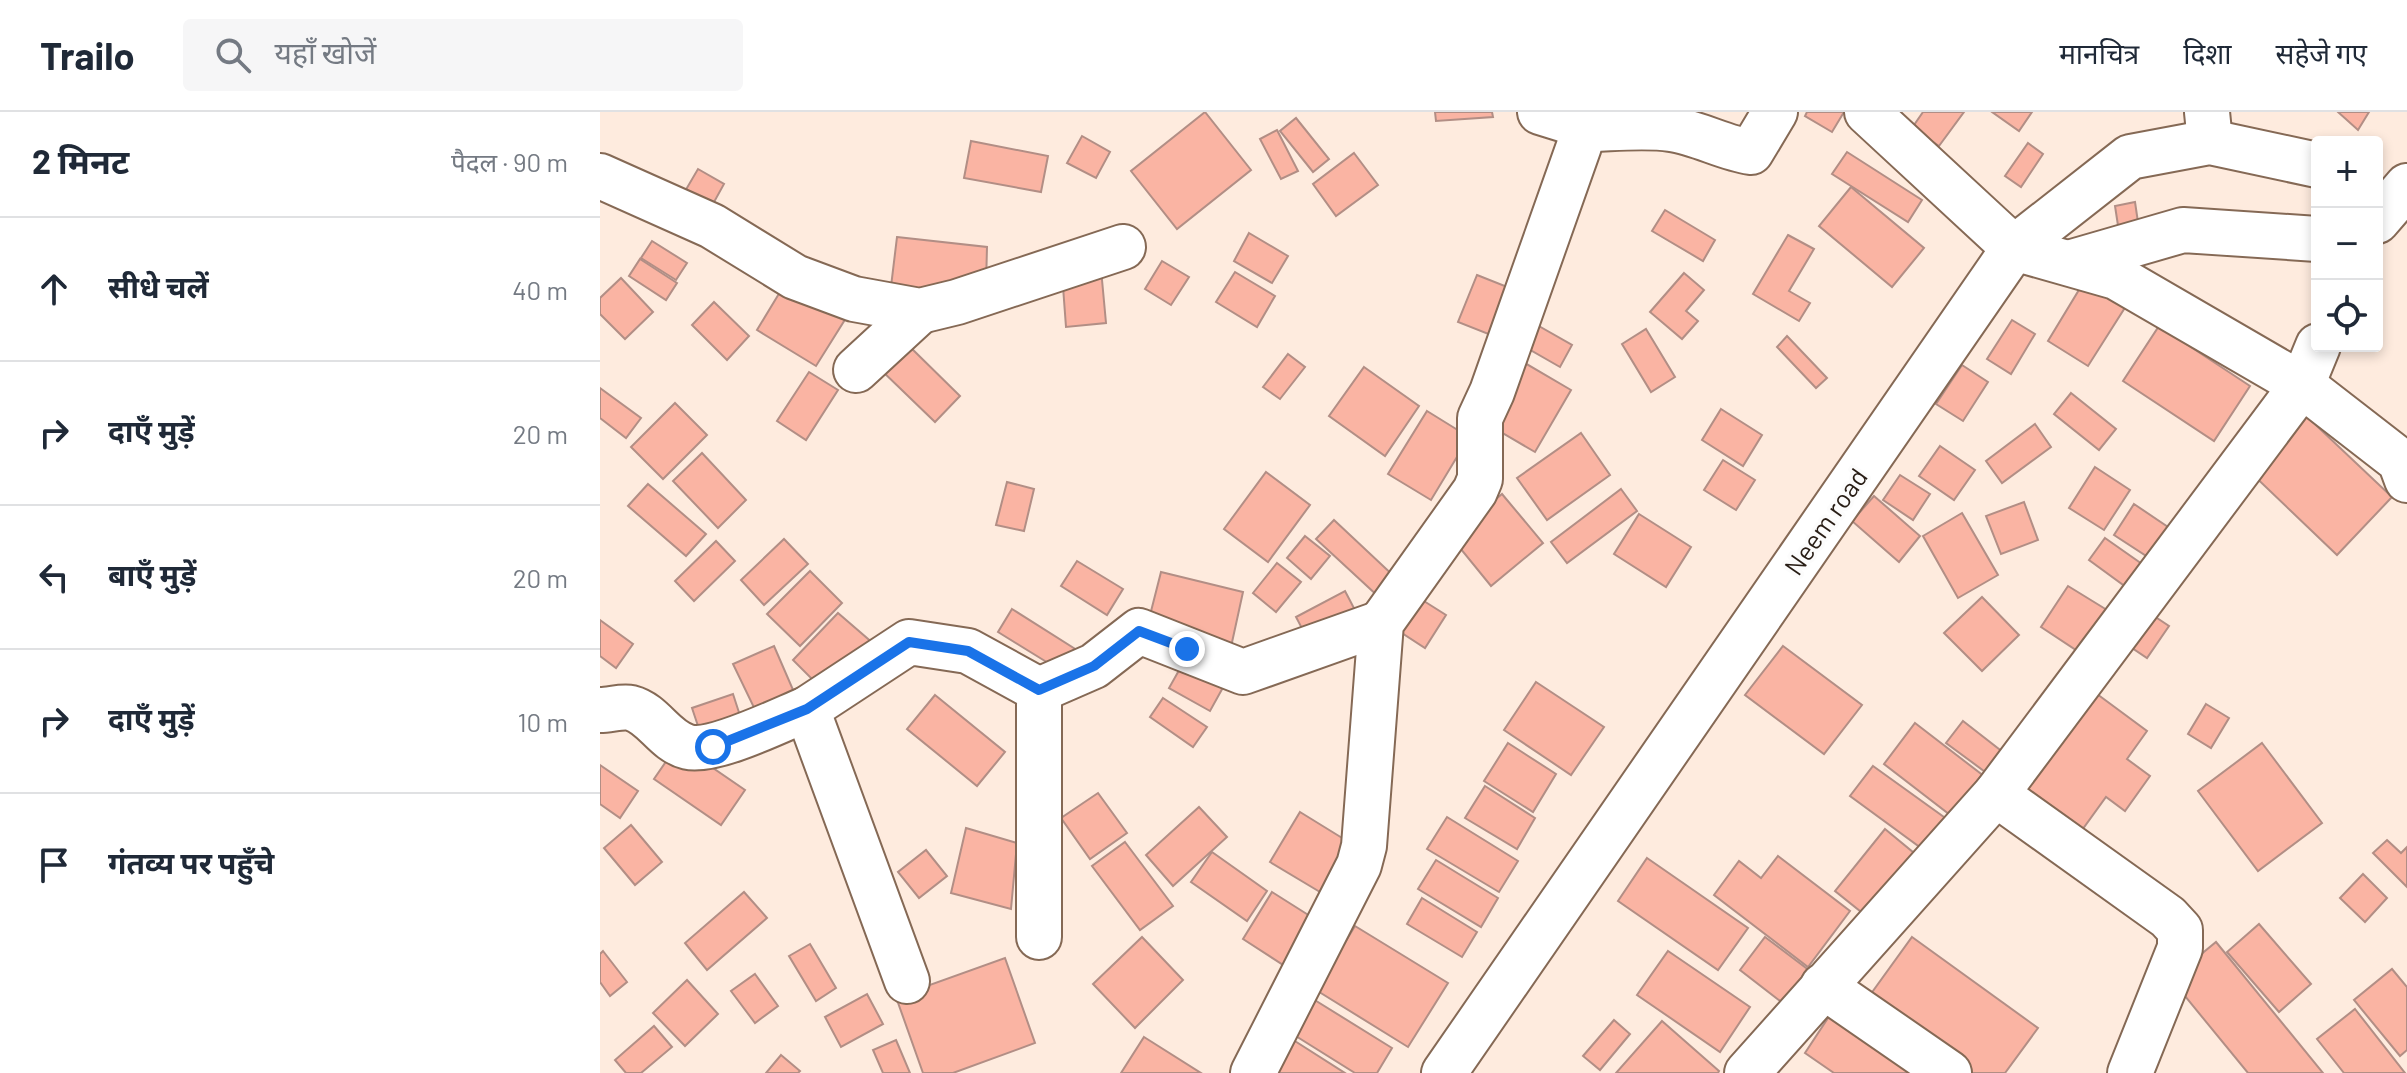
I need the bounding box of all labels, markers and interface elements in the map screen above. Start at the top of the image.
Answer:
search box [183,19,743,91]
text: Trailo [40,32,135,78]
icon: search [211,33,255,77]
text: यहाँ खोजें [275,34,376,70]
text: मानचित्र [2059,36,2139,70]
text: दिशा [2183,36,2232,70]
text: सहेजे गए [2276,36,2367,70]
map controls [2311,136,2383,352]
button: + [2311,136,2383,208]
text: 2 मिनट [32,140,129,181]
text: पैदल · 90 m [451,146,568,177]
button: − [2311,208,2383,280]
icon: ahead [32,267,76,311]
text: सीधे चलें [108,268,209,304]
text: 40 m [512,274,568,305]
button: locate [2311,280,2383,352]
icon: right [32,411,76,455]
text: दाएँ मुड़ें [108,412,195,448]
text: 20 m [513,418,568,449]
street label: Neem road [1777,462,1873,580]
icon: left [32,555,76,599]
text: बाएँ मुड़ें [108,556,196,592]
text: 20 m [513,562,568,593]
route end [1169,631,1205,667]
icon: right [32,699,76,743]
text: दाएँ मुड़ें [108,700,195,736]
text: 10 m [518,706,568,737]
route start [695,729,731,765]
icon: arrive [32,843,76,887]
text: गंतव्य पर पहुँचे [108,844,274,880]

